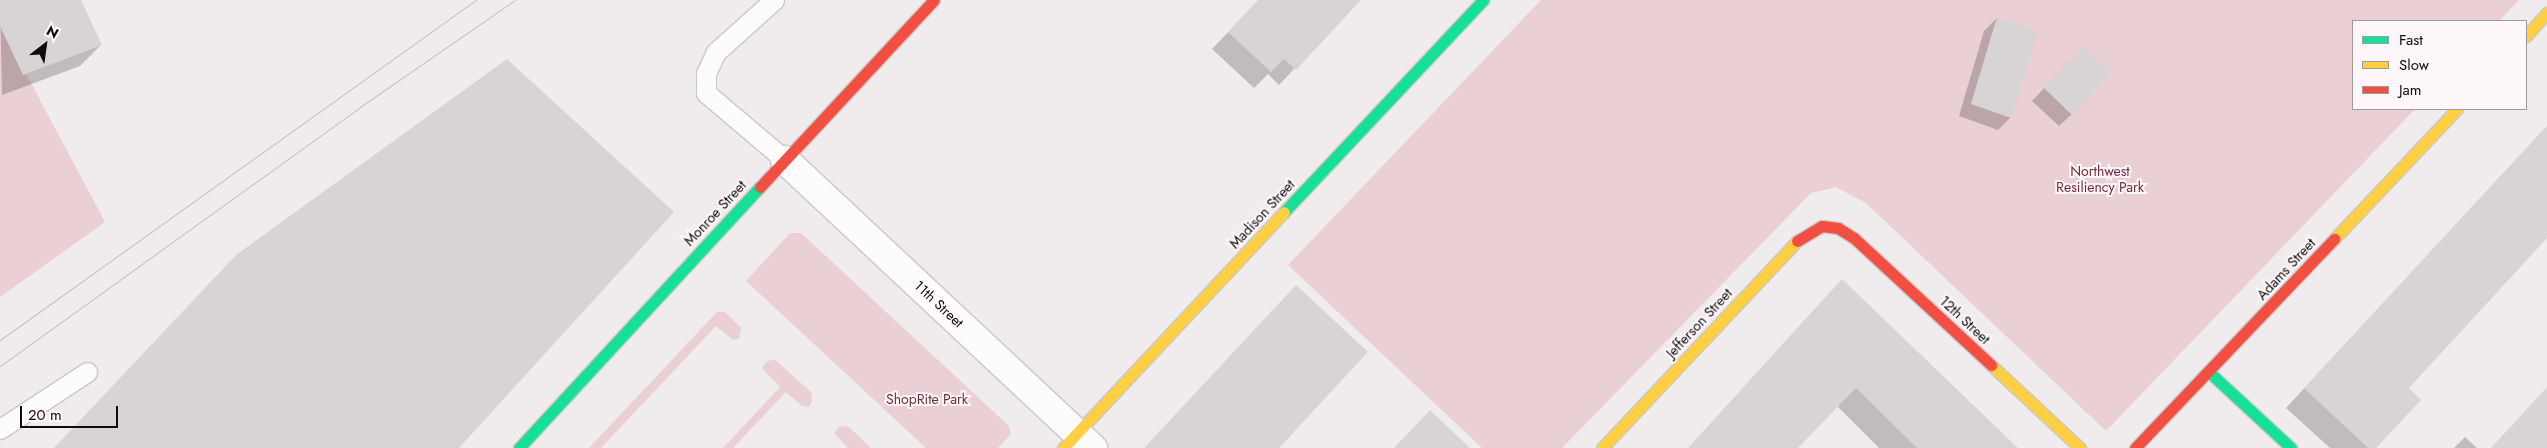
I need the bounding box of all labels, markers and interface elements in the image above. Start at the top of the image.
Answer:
north arrow [20,20,70,70]
legend [2352,20,2527,110]
text: N [43,21,62,43]
text: Fast [2399,29,2423,51]
text: Slow [2399,54,2429,76]
text: Jam [2399,79,2422,101]
park label: Northwest Resiliency Park [2056,163,2144,196]
street label: Madison Street [1226,176,1298,252]
street label: Monroe Street [680,177,750,249]
street label: Adams Street [2253,235,2319,303]
street label: 11th Street [911,277,967,331]
street label: Jefferson Street [1663,285,1735,361]
street label: 12th Street [1936,293,1994,347]
park label: ShopRite Park [886,391,968,407]
scale bar [22,396,120,428]
text: 20 m [28,404,62,426]

